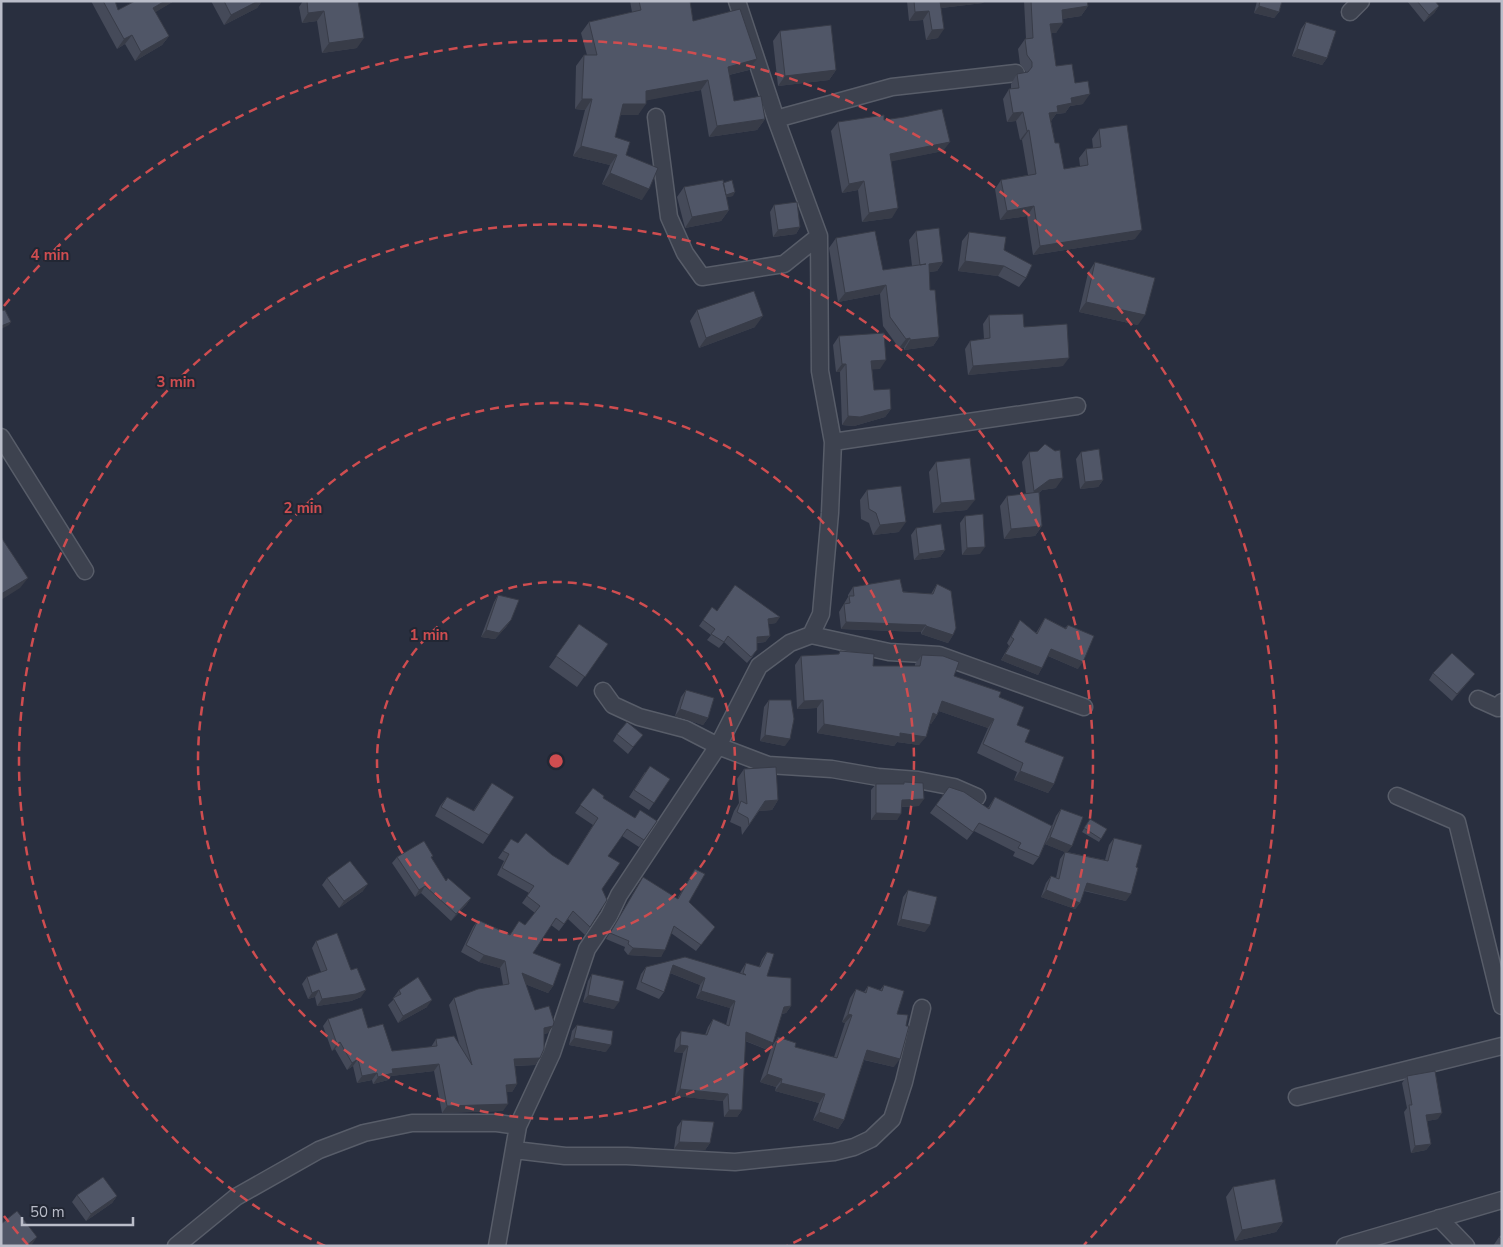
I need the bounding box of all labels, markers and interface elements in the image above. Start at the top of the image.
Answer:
text: 4 min [31,245,69,265]
text: 3 min [157,372,195,392]
text: 2 min [284,498,322,518]
text: 1 min [410,625,448,645]
centre of rings [547,752,565,770]
scale bar [22,1194,134,1226]
text: 50 m [30,1202,65,1222]

